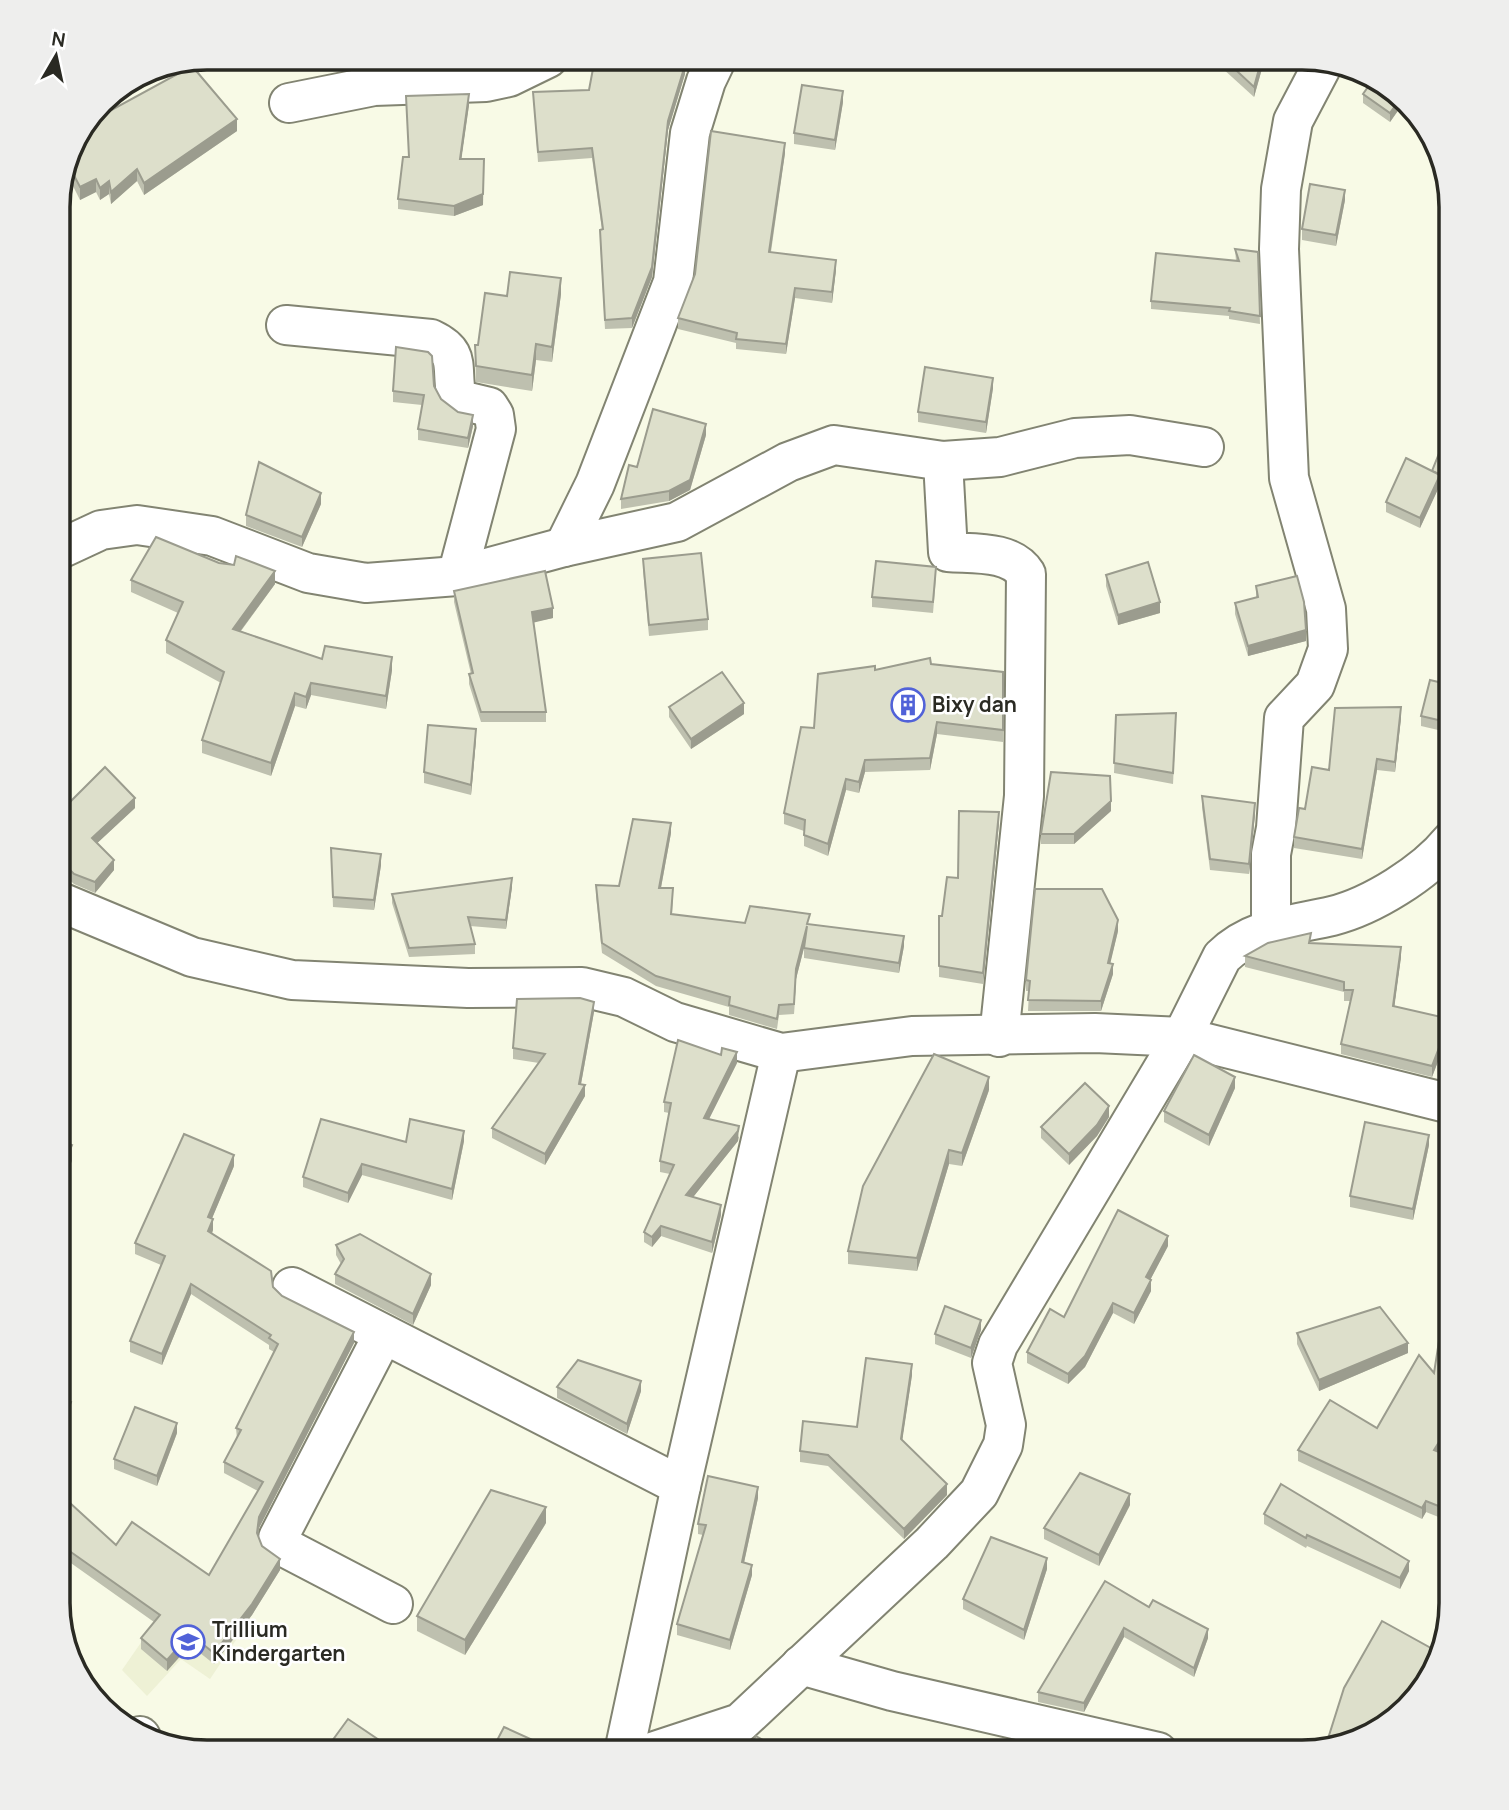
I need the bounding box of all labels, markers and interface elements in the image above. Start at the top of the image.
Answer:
north arrow [21,21,91,91]
text: N [50,25,67,53]
building icon: Bixy dan [889,686,927,724]
place label: Bixy dan [932,690,1017,718]
place label: Trillium Kindergarten [212,1615,345,1667]
school or university icon: Trillium Kindergarten [169,1623,207,1661]

